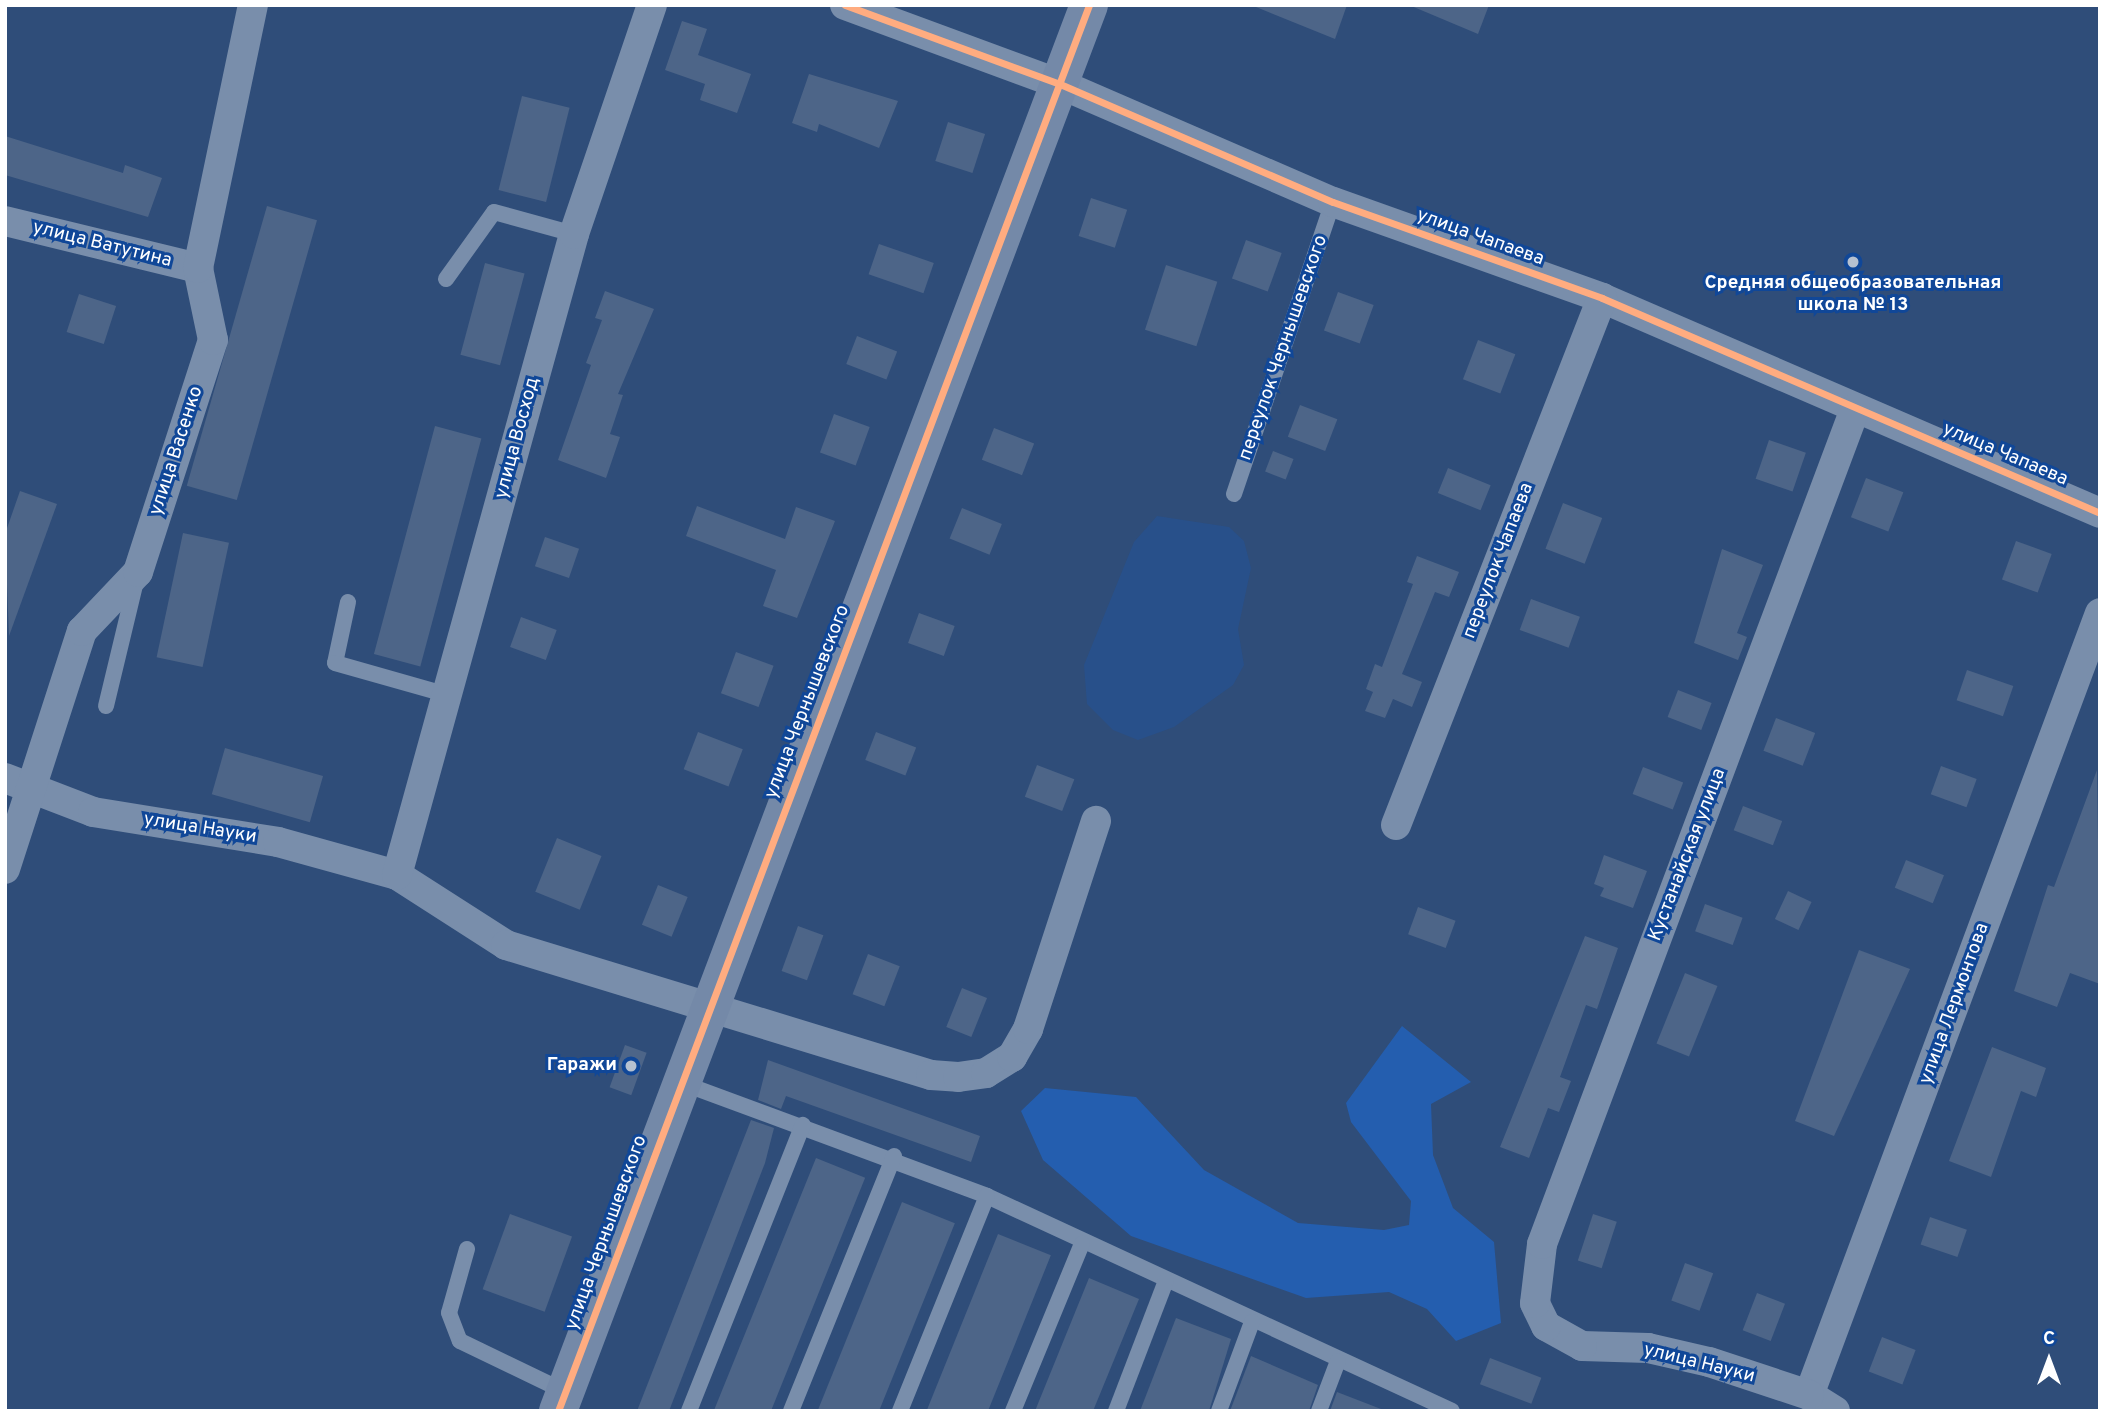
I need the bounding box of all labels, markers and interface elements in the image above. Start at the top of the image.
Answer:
street label: улица Чапаева [1413,204,1547,272]
street label: улица Ватутина [30,217,174,273]
street label: переулок Чернышевского [1235,232,1333,464]
marker: Средняя общеобразовательная школа № 13 [1845,254,1861,270]
place label: Средняя общеобразовательная школа № 13 [1704,273,2002,317]
street label: улица Восход [491,375,545,501]
street label: улица Васенко [145,384,209,518]
street label: улица Чапаева [1939,418,2071,492]
street label: переулок Чапаева [1459,480,1539,642]
street label: улица Чернышевского [761,602,855,802]
street label: Кустанайская улица [1645,765,1731,945]
street label: улица Науки [142,809,258,849]
street label: улица Лермонтова [1915,920,1995,1088]
place label: Гаражи [547,1055,617,1077]
marker: Гаражи [623,1058,639,1074]
street label: улица Чернышевского [561,1132,653,1334]
north arrow [2014,1325,2084,1395]
text: С [2043,1327,2055,1351]
street label: улица Науки [1641,1339,1757,1389]

